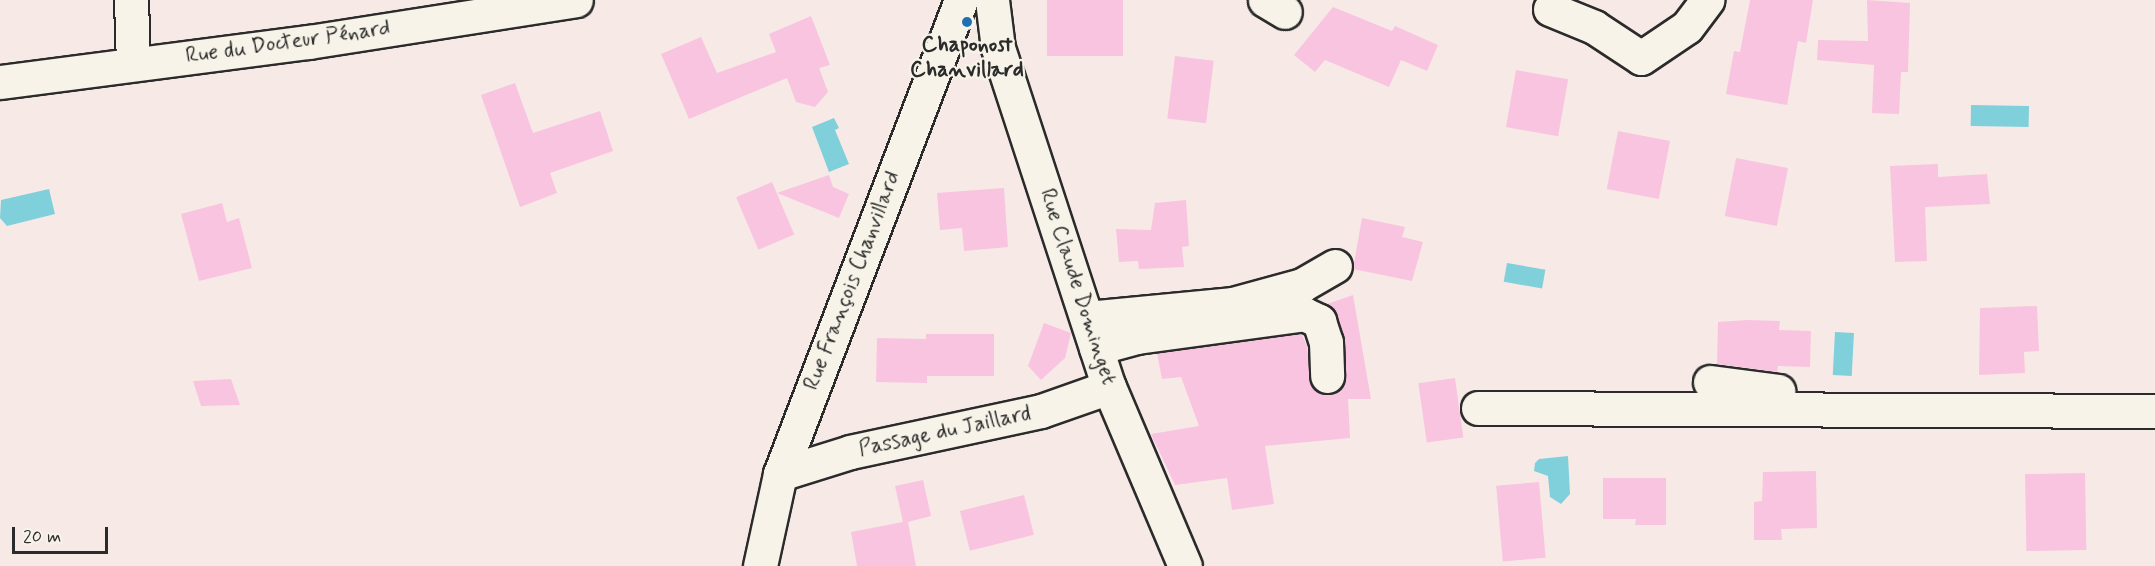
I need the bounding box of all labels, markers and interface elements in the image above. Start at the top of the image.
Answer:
marker: Chaponost Chanvillard [960,15,974,29]
street label: Rue du Docteur Pénard [184,16,392,70]
place label: Chaponost Chanvillard [910,32,1024,84]
street label: Rue François Chanvillard [798,164,908,398]
street label: Rue Claude Dominget [1033,187,1121,387]
street label: Passage du Jaillard [856,401,1034,463]
scale bar [15,515,111,553]
text: 20 m [23,525,61,549]

